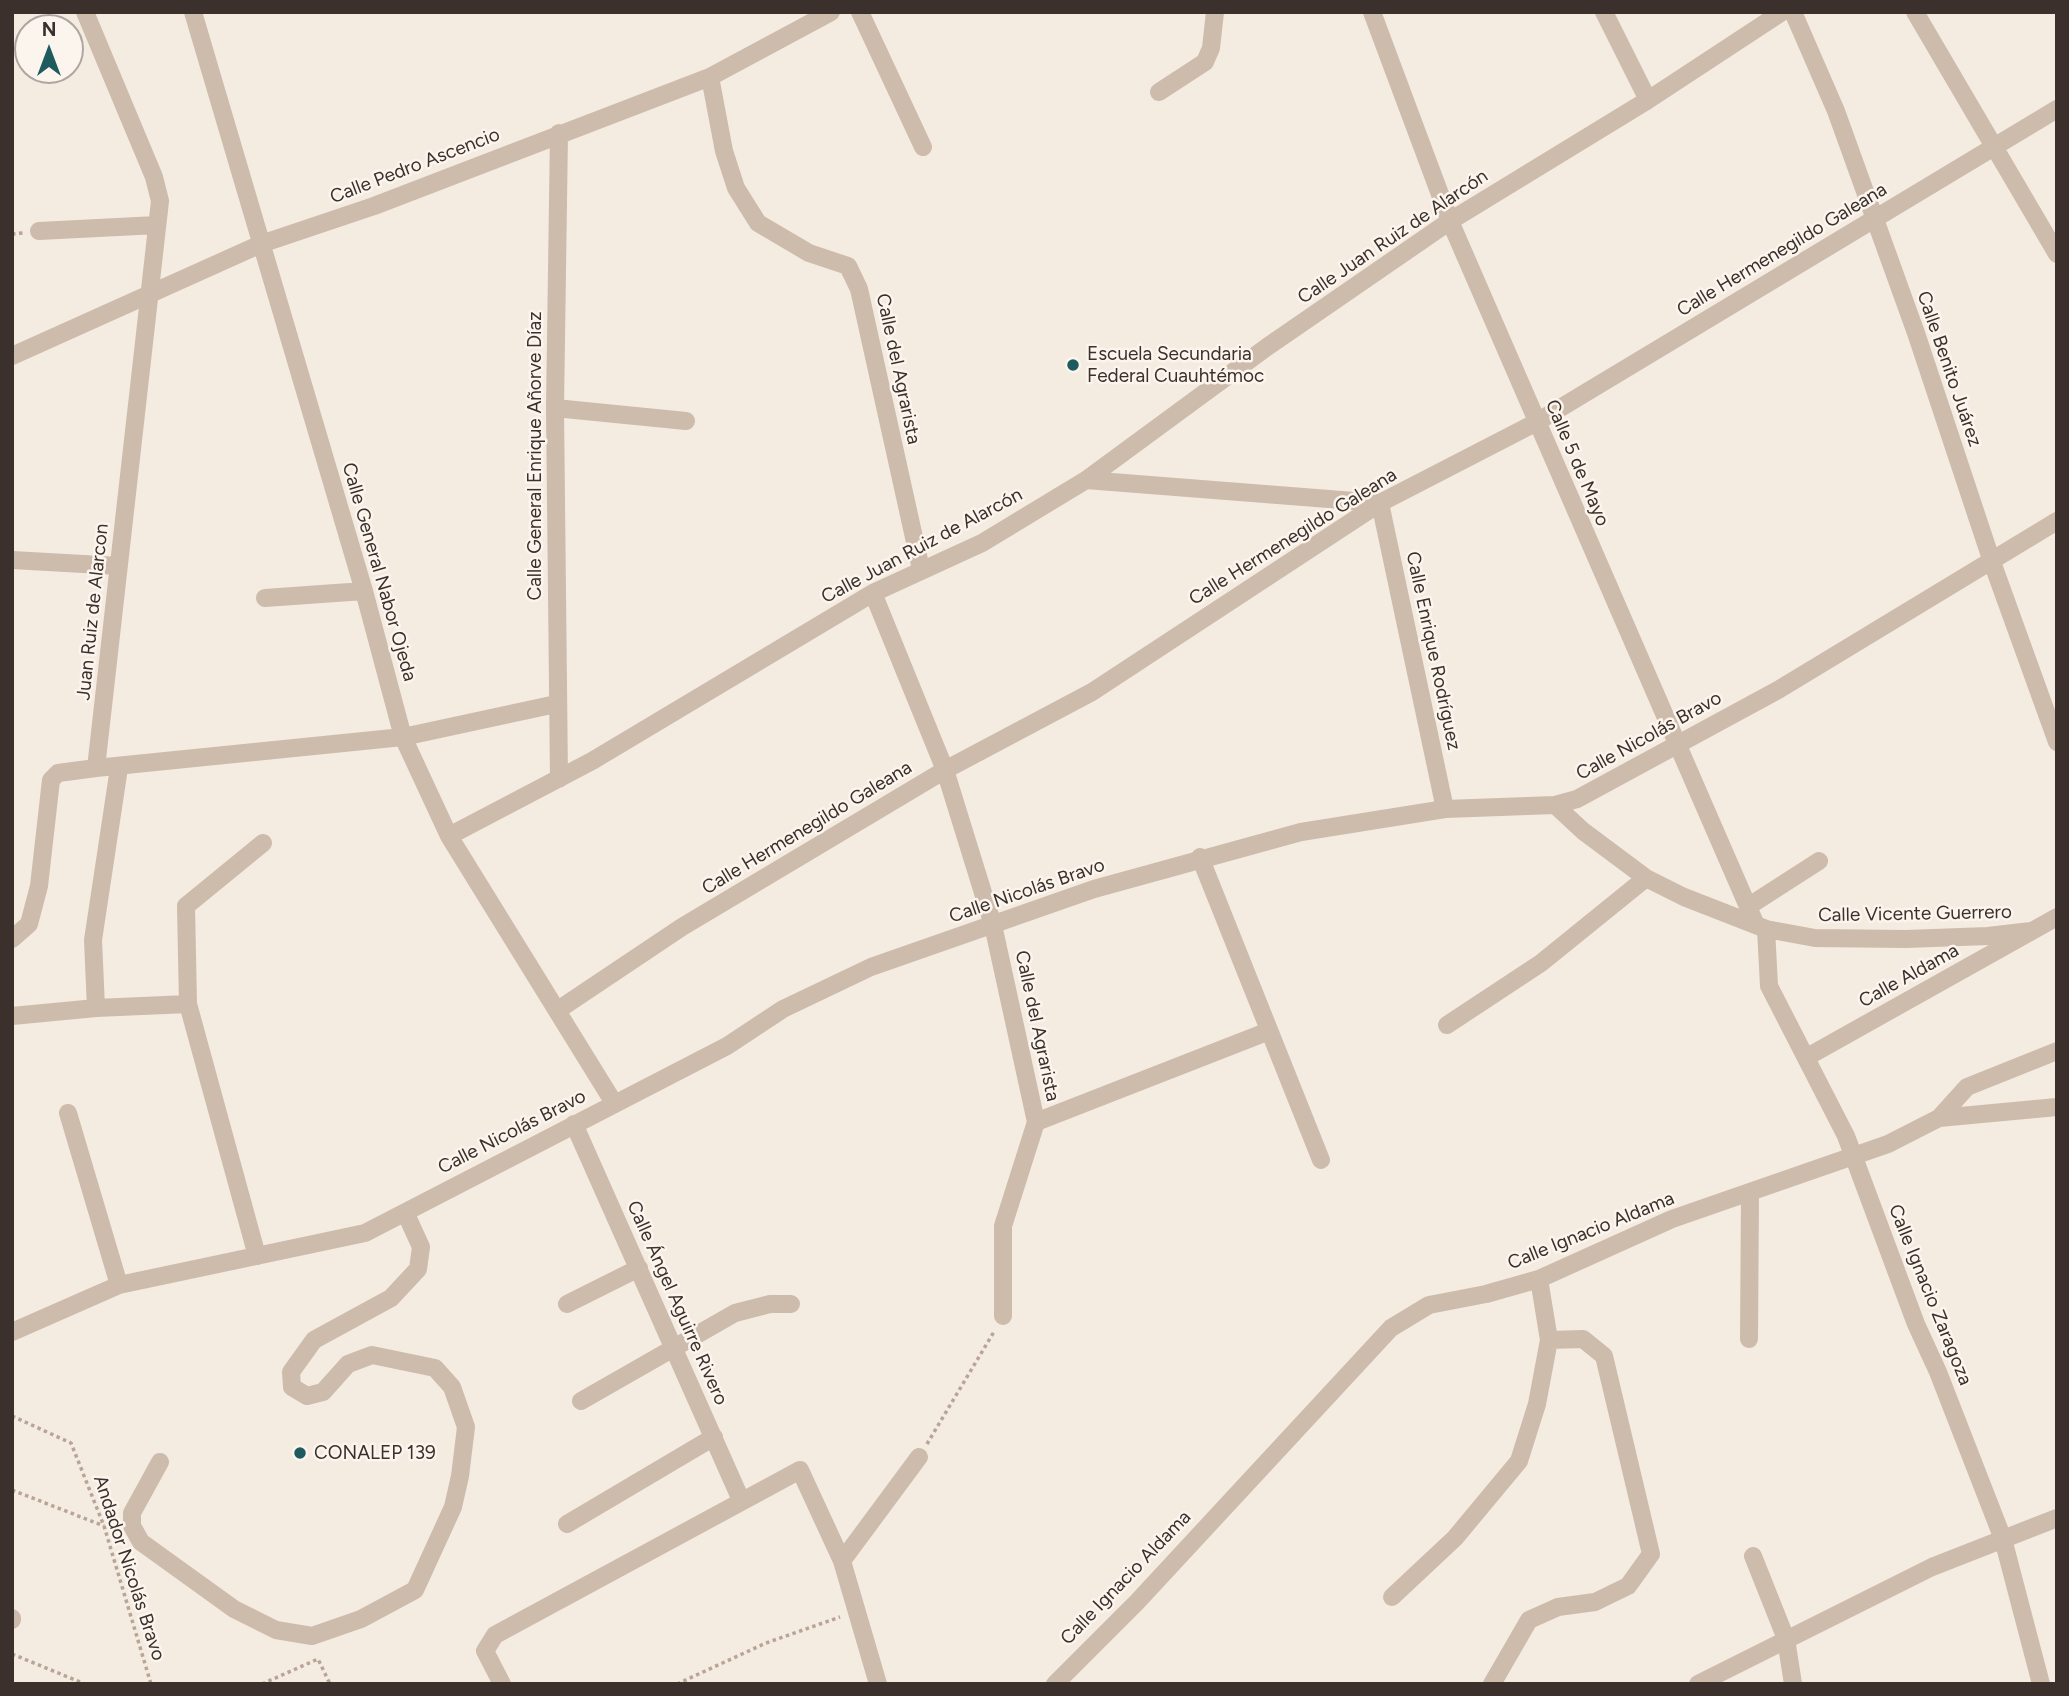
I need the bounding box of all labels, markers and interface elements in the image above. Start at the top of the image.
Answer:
north arrow [14,14,84,84]
text: N [42,18,56,41]
street label: Calle Pedro Ascencio [327,123,503,209]
street label: Calle Juan Ruiz de Alarcón [1294,165,1492,309]
street label: Calle Hermenegildo Galeana [1673,178,1891,322]
street label: Calle Benito Juárez [1912,288,1986,450]
street label: Calle del Agrarista [871,291,925,447]
street label: Calle General Enrique Añorve Díaz [524,311,546,601]
place label: Escuela Secundaria Federal Cuauhtémoc [1087,343,1264,387]
marker: Escuela Secundaria Federal Cuauhtémoc [1065,357,1081,373]
street label: Calle 5 de Mayo [1540,396,1614,530]
street label: Calle General Nabor Ojeda [337,460,421,684]
street label: Calle Hermenegildo Galeana [1185,464,1401,610]
street label: Calle Juan Ruiz de Alarcón [818,483,1026,609]
street label: Juan Ruiz de Alarcon [72,523,114,701]
street label: Calle Enrique Rodríguez [1401,550,1465,752]
street label: Calle Nicolás Bravo [1572,687,1726,785]
street label: Calle Hermenegildo Galeana [698,756,916,900]
street label: Calle Nicolás Bravo [946,854,1108,928]
street label: Calle Vicente Guerrero [1818,901,2012,927]
street label: Calle Aldama [1855,939,1963,1013]
street label: Calle del Agrarista [1010,948,1064,1104]
street label: Calle Nicolás Bravo [434,1085,590,1179]
street label: Calle Ignacio Aldama [1504,1187,1678,1275]
street label: Calle Ángel Aguirre Rivero [622,1197,732,1409]
street label: Calle Ignacio Zaragoza [1883,1201,1977,1389]
place label: CONALEP 139 [314,1442,436,1464]
marker: CONALEP 139 [292,1445,308,1461]
street label: Andador Nicolás Bravo [88,1472,170,1664]
street label: Calle Ignacio Aldama [1056,1506,1196,1650]

